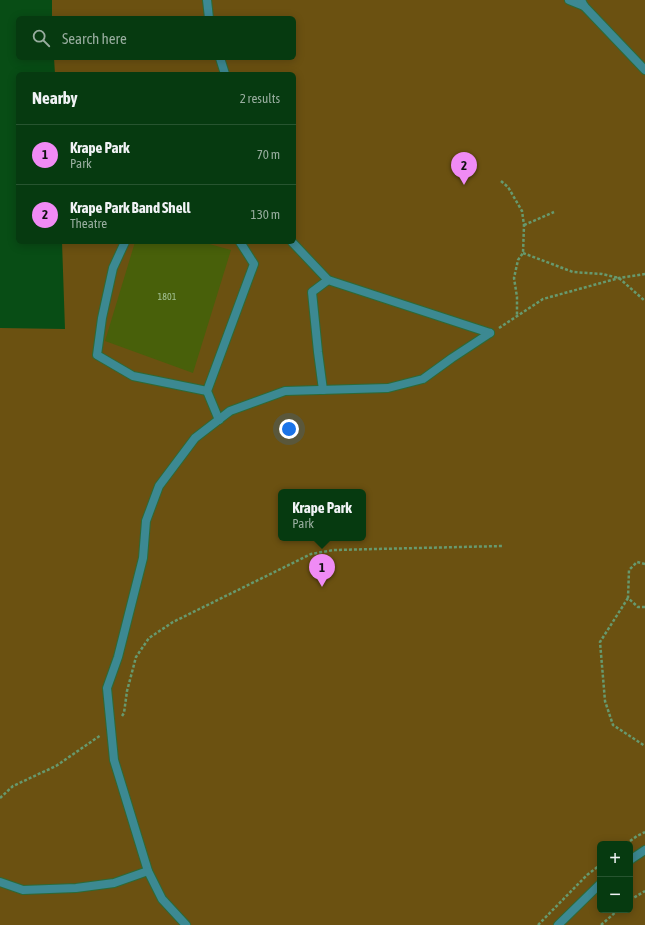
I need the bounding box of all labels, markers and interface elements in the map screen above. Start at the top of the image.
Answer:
search box [16,16,296,60]
icon: search [30,27,52,49]
text: Search here [62,30,127,47]
text: Nearby [32,88,78,108]
text: 2 results [240,91,280,106]
text: Krape Park [70,139,129,156]
text: 1 [42,147,48,162]
text: 70 m [257,147,280,162]
pin: 2 [451,152,477,185]
text: Park [70,156,92,171]
text: Krape Park Band Shell [70,199,190,216]
text: 2 [42,207,48,222]
text: 130 m [251,207,280,222]
text: Theatre [70,216,107,231]
house number: 1801 [158,291,177,302]
your location [279,419,299,439]
popup [278,489,366,541]
text: Krape Park [292,499,352,516]
text: Park [292,516,314,531]
pin: 1 [309,554,335,587]
map controls [597,841,633,913]
button: + [597,841,633,877]
button: − [597,877,633,913]

